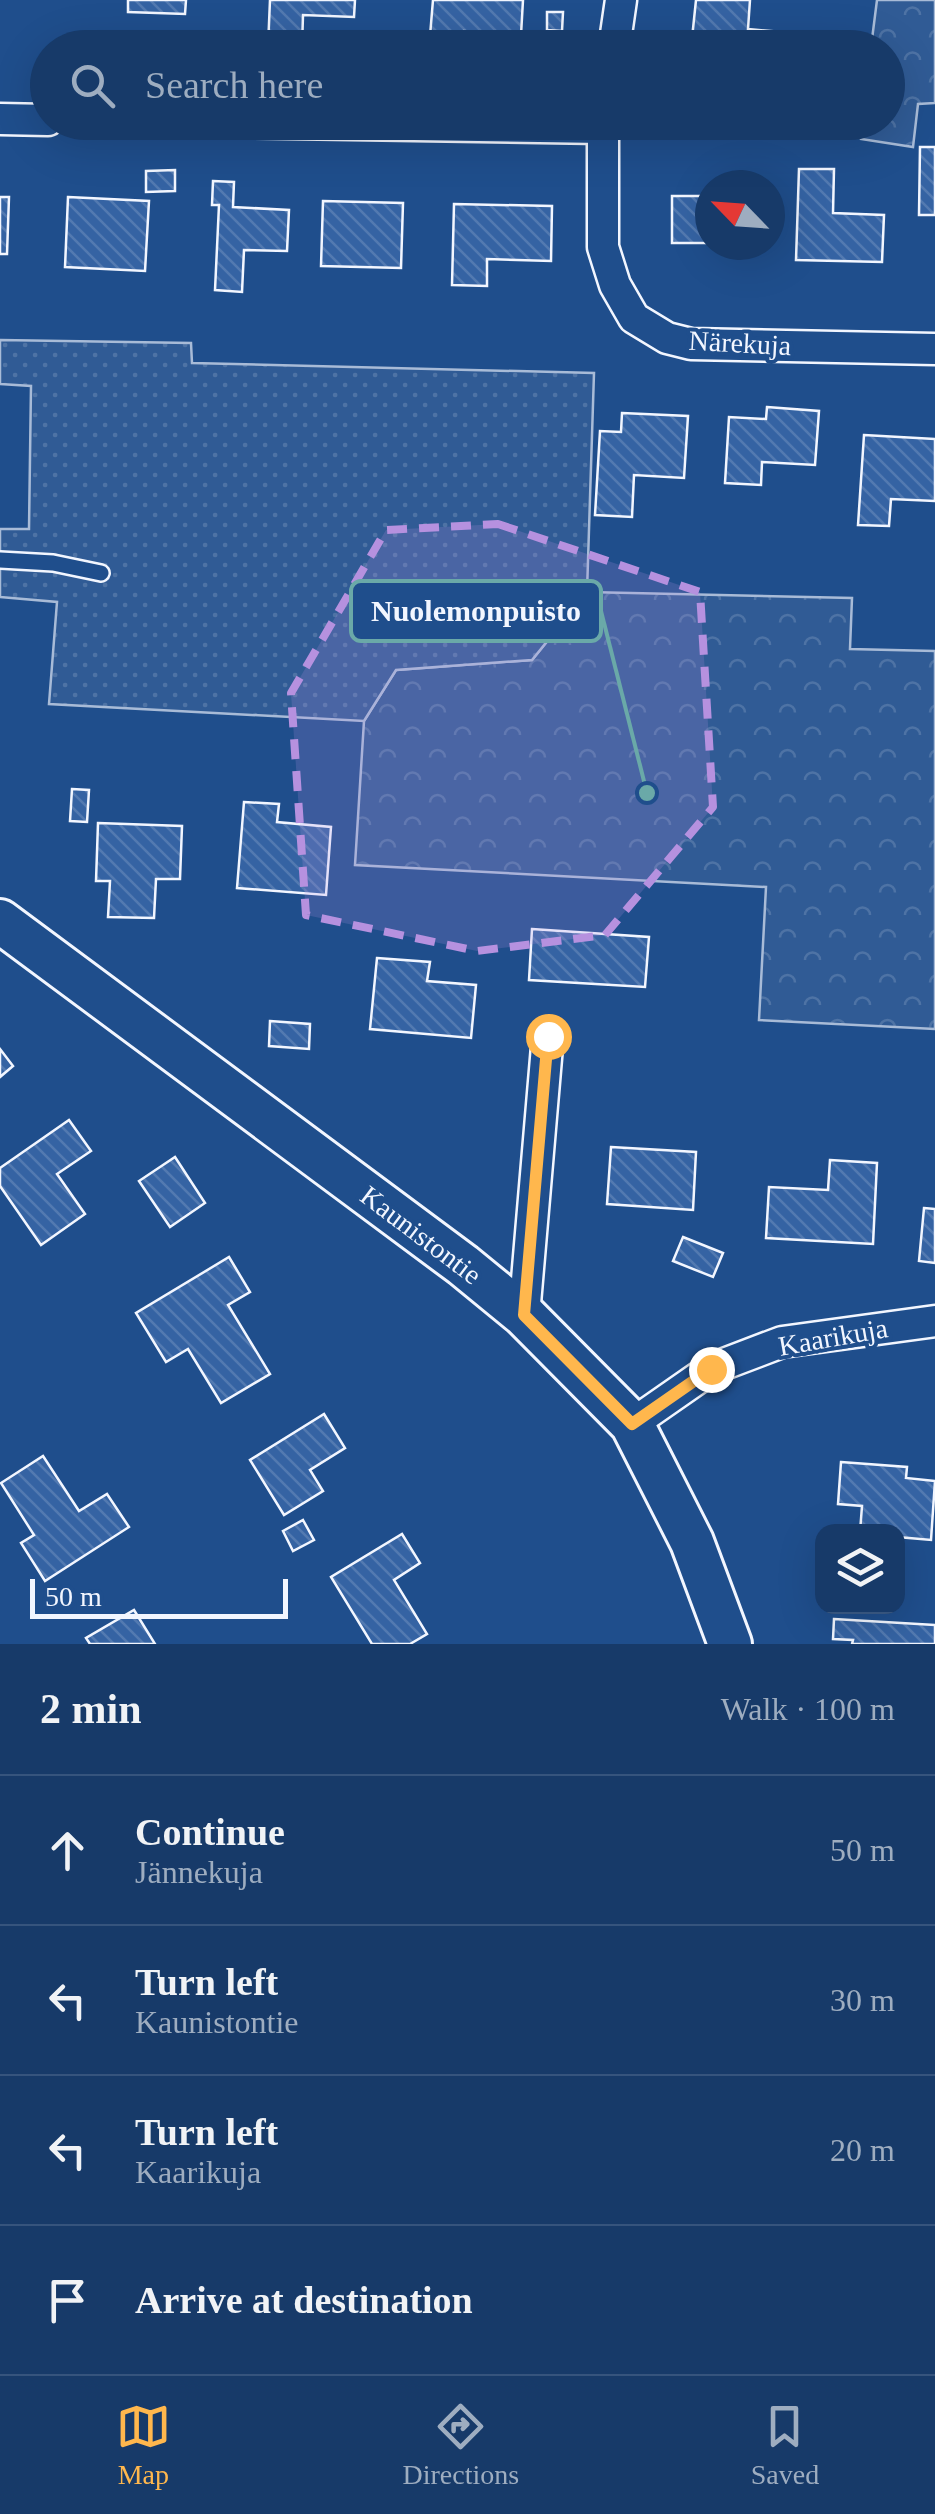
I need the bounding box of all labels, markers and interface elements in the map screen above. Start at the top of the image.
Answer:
search box [30,30,905,140]
icon: search [65,58,120,113]
text: Search here [145,64,323,106]
north arrow [695,170,785,260]
street label: Närekuja [688,325,793,361]
callout: Nuolemonpuisto [351,581,601,641]
text: Nuolemonpuisto [371,594,581,627]
route start [526,1014,572,1060]
street label: Kaunistontie [355,1180,487,1290]
street label: Kaarikuja [776,1312,891,1362]
route end [689,1347,735,1393]
map controls [815,1524,905,1614]
button: layers [815,1524,905,1614]
scale bar [30,1574,288,1618]
text: 50 m [45,1581,102,1612]
text: 2 min [40,1686,142,1732]
text: Walk · 100 m [721,1691,895,1727]
text: Continue [135,1811,285,1853]
icon: ahead [40,1823,95,1878]
text: 50 m [830,1832,895,1868]
text: Jännekuja [135,1854,263,1890]
text: Turn left [135,1961,278,2003]
icon: left [40,1973,95,2028]
text: 30 m [830,1982,895,2018]
text: Kaunistontie [135,2004,299,2040]
text: Turn left [135,2111,278,2153]
icon: left [40,2123,95,2178]
text: 20 m [830,2132,895,2168]
text: Kaarikuja [135,2154,261,2190]
icon: arrive [40,2273,95,2328]
text: Arrive at destination [135,2279,473,2321]
tab: Map [116,2399,171,2491]
tab: Directions [402,2399,519,2491]
tab: Saved [751,2399,819,2491]

